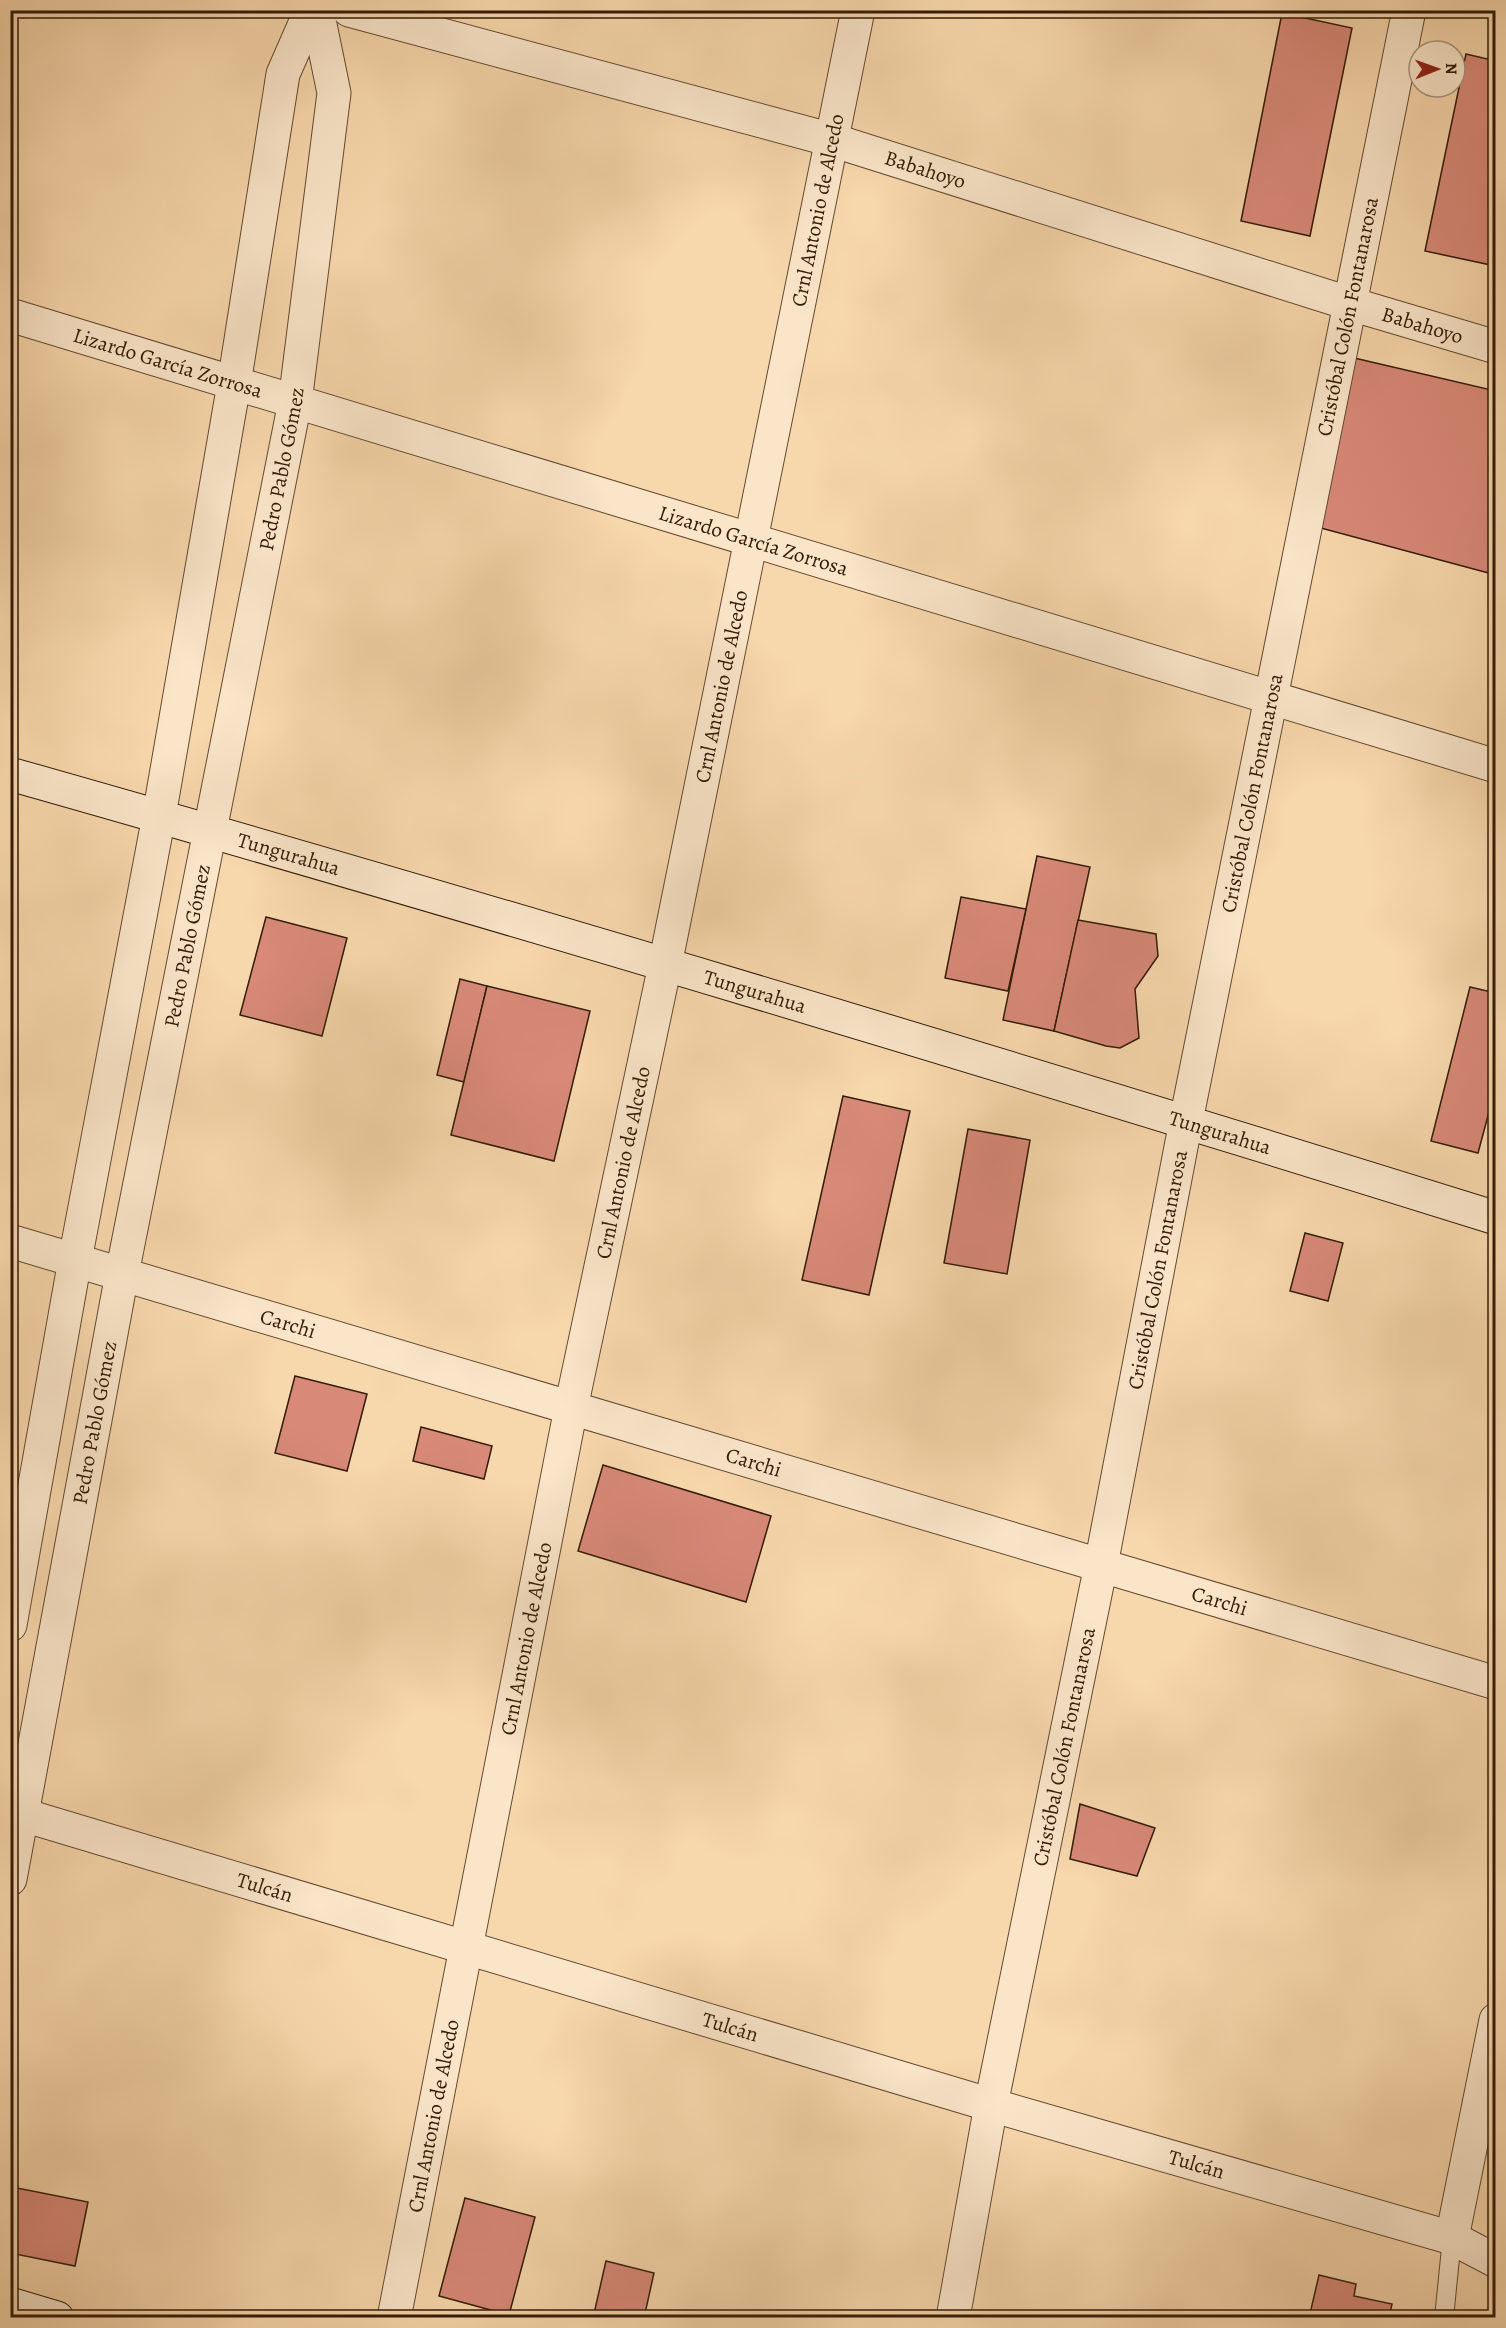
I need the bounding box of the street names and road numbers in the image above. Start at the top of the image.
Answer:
street label: Crnl Antonio de Alcedo [784,111,851,309]
street label: Babahoyo [881,144,969,195]
street label: Cristóbal Colón Fontanarosa [1310,194,1385,439]
street label: Babahoyo [1378,300,1467,351]
street label: Lizardo García Zorrosa [70,321,266,405]
street label: Pedro Pablo Gómez [252,386,311,553]
street label: Lizardo García Zorrosa [655,499,852,583]
street label: Crnl Antonio de Alcedo [688,588,754,785]
street label: Cristóbal Colón Fontanarosa [1214,671,1290,915]
street label: Tungurahua [234,826,344,882]
street label: Pedro Pablo Gómez [157,862,217,1030]
street label: Tungurahua [700,963,810,1020]
street label: Crnl Antonio de Alcedo [589,1064,657,1261]
street label: Tungurahua [1165,1104,1275,1162]
street label: Cristóbal Colón Fontanarosa [1121,1148,1194,1392]
street label: Carchi [257,1302,319,1345]
street label: Pedro Pablo Gómez [66,1339,123,1507]
street label: Carchi [723,1441,785,1484]
street label: Crnl Antonio de Alcedo [494,1540,559,1738]
street label: Carchi [1188,1579,1251,1622]
street label: Cristóbal Colón Fontanarosa [1026,1625,1102,1869]
street label: Tulcán [233,1866,296,1909]
street label: Tulcán [699,2005,762,2049]
street label: Crnl Antonio de Alcedo [401,2017,466,2215]
street label: Tulcán [1165,2143,1228,2186]

